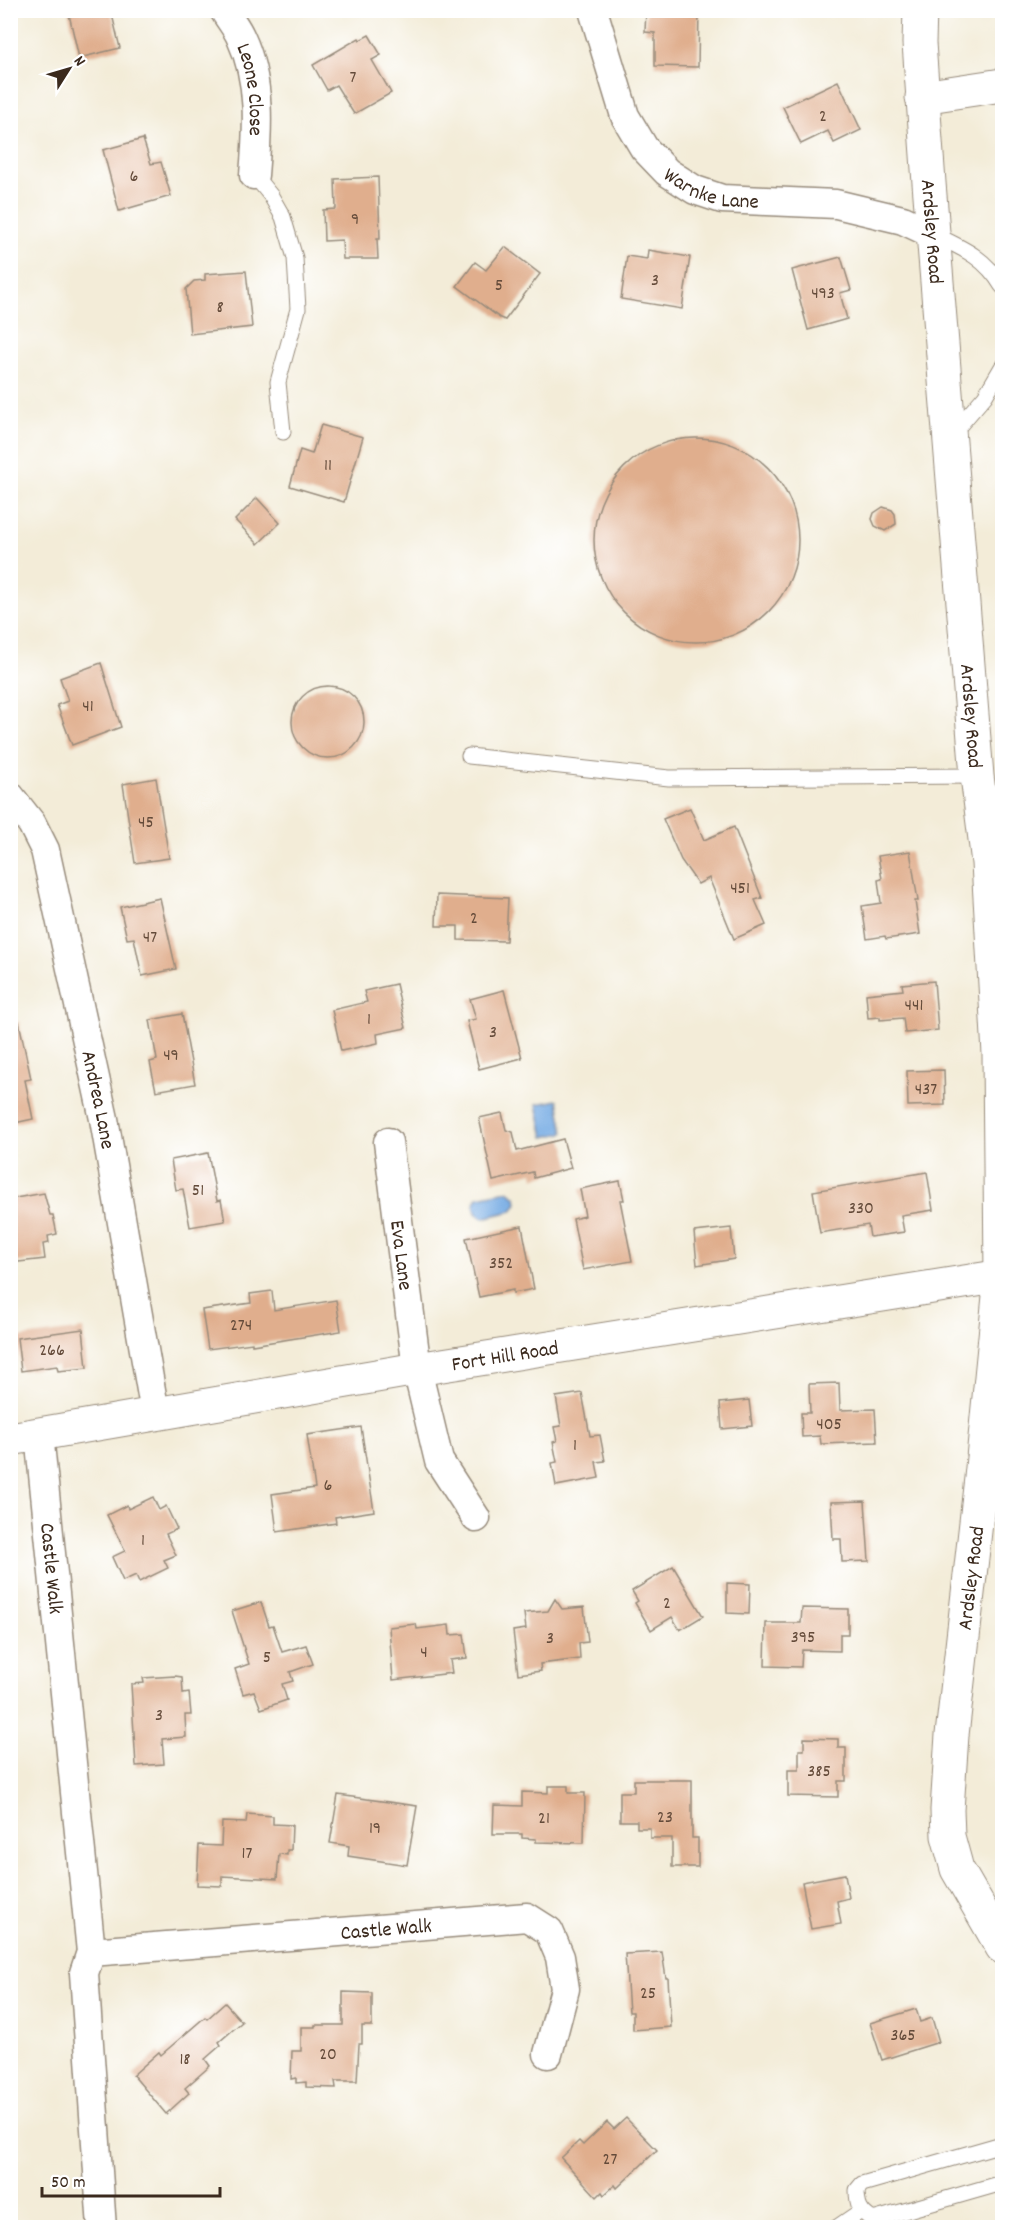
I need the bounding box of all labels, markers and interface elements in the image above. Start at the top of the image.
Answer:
north arrow [39,39,99,99]
street label: Leone Close [227,40,269,136]
text: N [67,51,91,72]
house number: 7 [350,66,357,91]
house number: 2 [819,105,827,130]
street label: Warnke Lane [656,161,759,219]
house number: 6 [130,165,138,190]
street label: Ardsley Road [911,178,949,285]
house number: 9 [351,208,359,233]
house number: 3 [651,269,659,294]
house number: 5 [495,274,503,299]
house number: 493 [811,282,835,307]
house number: 8 [216,296,224,321]
house number: 11 [324,454,332,479]
street label: Ardsley Road [950,663,988,770]
house number: 41 [82,695,94,720]
house number: 45 [138,811,154,836]
house number: 451 [730,877,750,902]
house number: 2 [470,907,478,932]
house number: 47 [143,926,157,951]
house number: 441 [905,994,923,1019]
house number: 1 [367,1008,371,1033]
house number: 3 [489,1021,497,1046]
house number: 49 [163,1044,179,1069]
street label: Andrea Lane [71,1048,121,1152]
house number: 437 [915,1078,937,1103]
house number: 51 [192,1179,204,1204]
house number: 330 [848,1197,874,1222]
street label: Eva Lane [380,1219,419,1292]
house number: 352 [489,1252,513,1277]
house number: 274 [230,1314,252,1339]
street label: Fort Hill Road [450,1335,561,1381]
house number: 266 [39,1339,65,1364]
house number: 405 [816,1413,842,1438]
house number: 1 [573,1434,577,1459]
house number: 6 [324,1474,332,1499]
street label: Castle Walk [30,1522,69,1616]
street label: Ardsley Road [952,1525,994,1632]
house number: 1 [141,1529,145,1554]
house number: 2 [663,1592,671,1617]
house number: 395 [791,1626,815,1651]
house number: 3 [546,1627,554,1652]
house number: 4 [420,1641,428,1666]
house number: 5 [263,1646,271,1671]
house number: 3 [155,1704,163,1729]
house number: 385 [807,1760,831,1785]
house number: 23 [657,1806,673,1831]
house number: 21 [538,1807,550,1832]
house number: 19 [369,1817,381,1842]
house number: 17 [242,1842,253,1867]
street label: Castle Walk [340,1913,433,1950]
house number: 25 [640,1982,656,2007]
house number: 365 [890,2024,916,2049]
house number: 20 [319,2043,337,2068]
house number: 18 [179,2048,191,2073]
house number: 27 [603,2148,617,2173]
scale bar [42,2160,220,2198]
text: 50 m [51,2171,86,2196]

